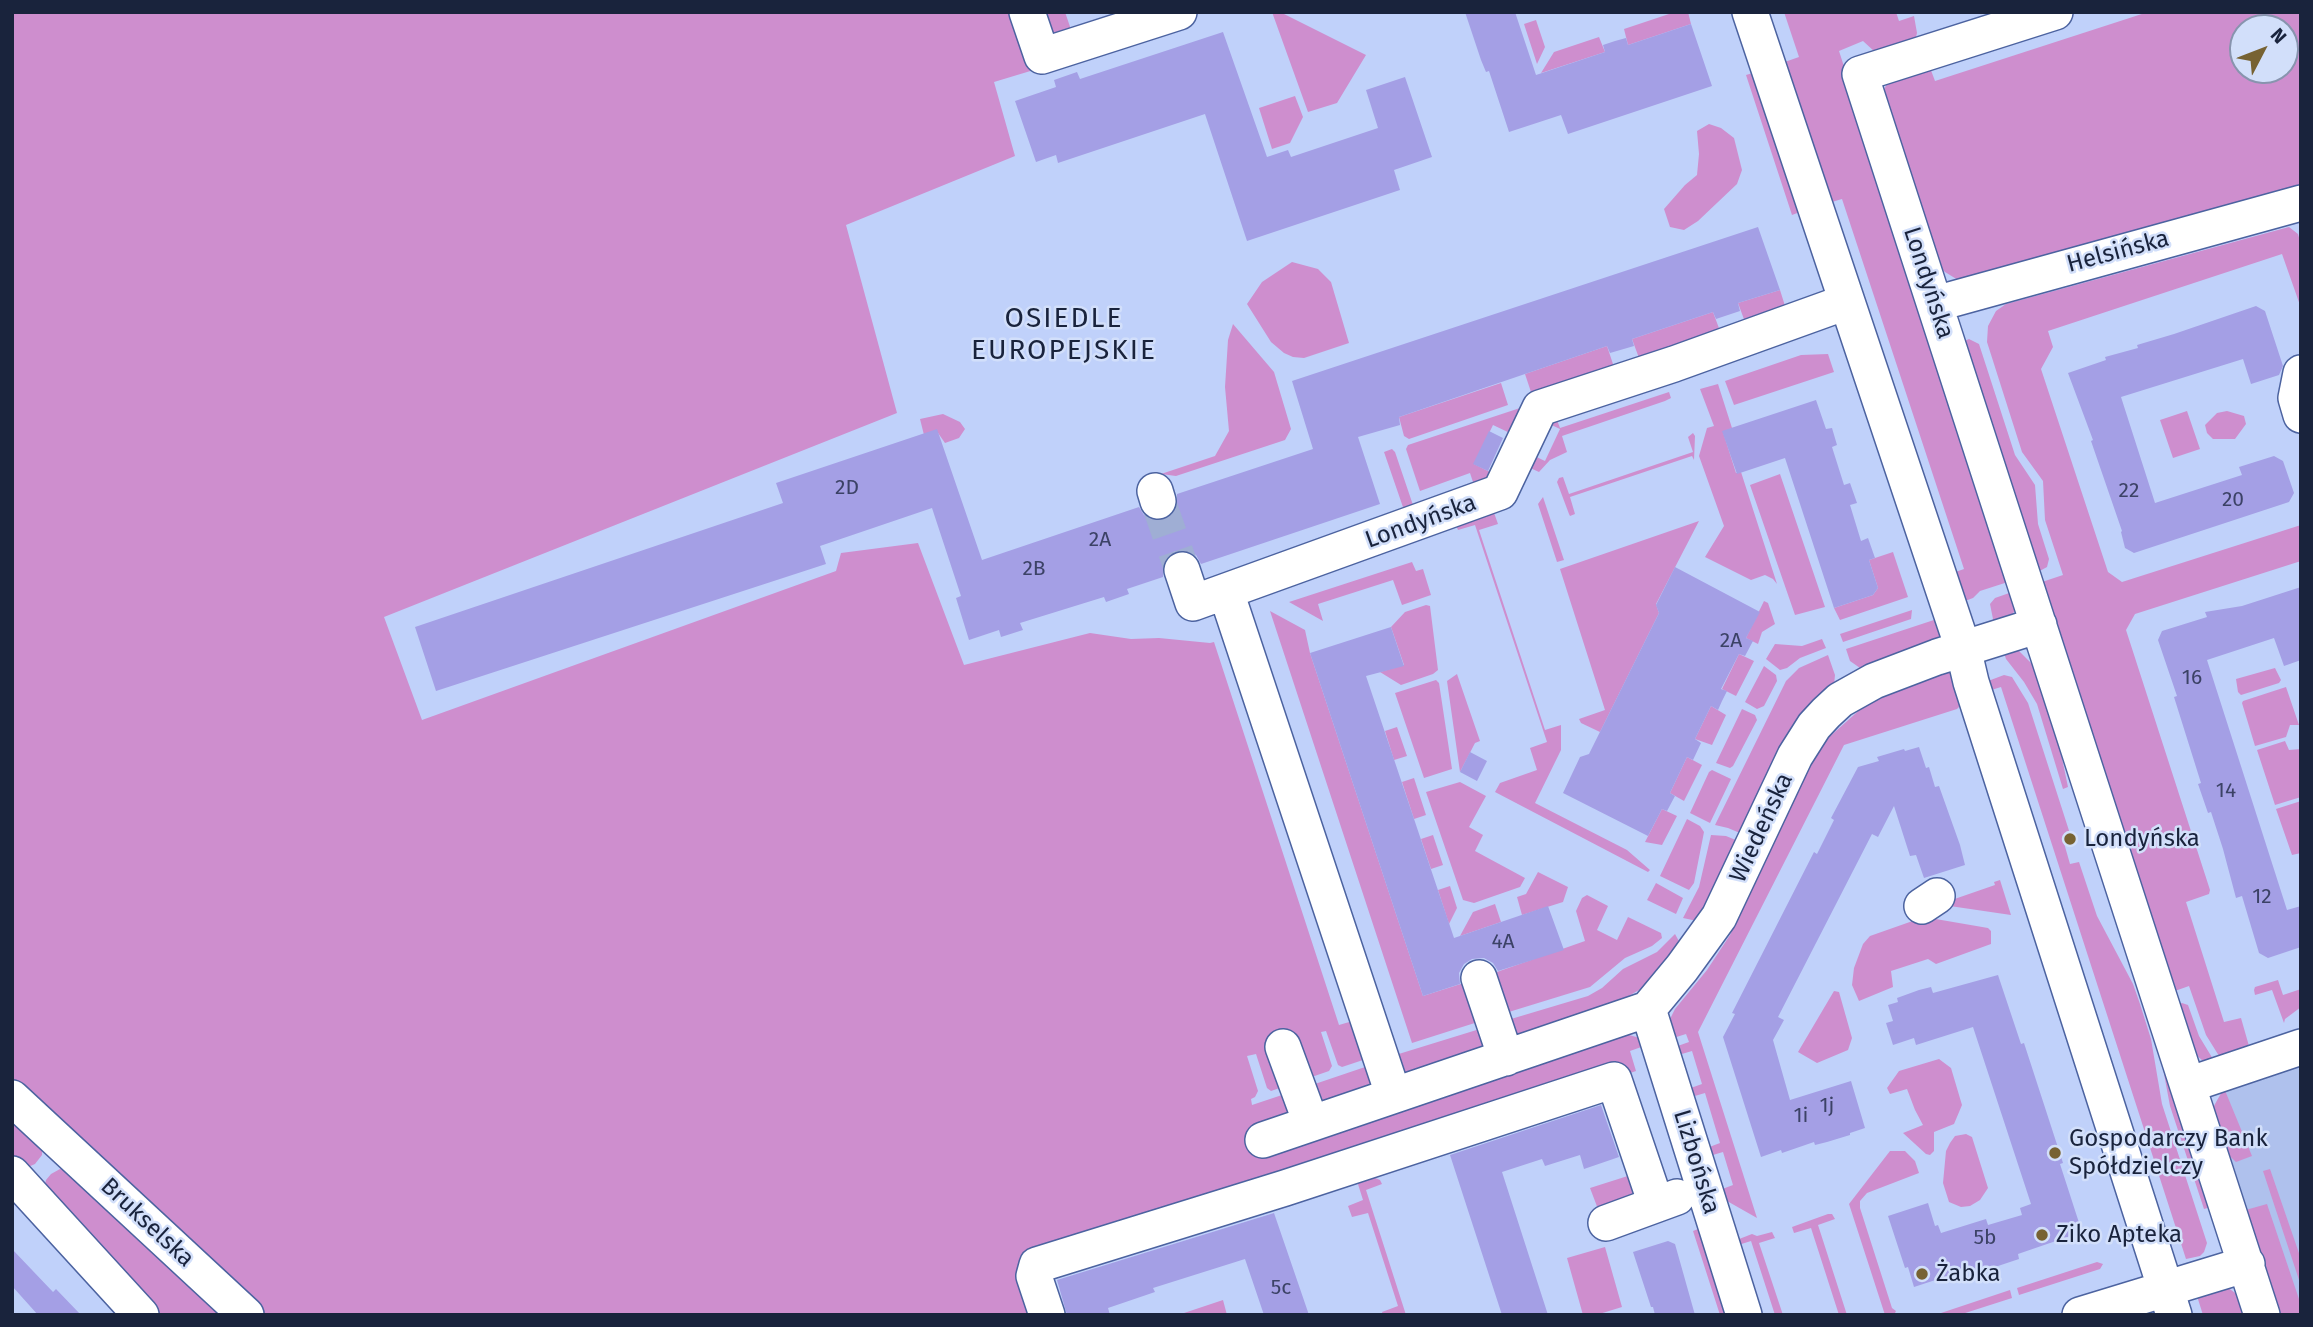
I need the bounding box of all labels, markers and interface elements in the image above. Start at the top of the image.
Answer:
north arrow [2229,14,2299,84]
text: N [2266,24,2291,48]
street label: Londyńska [1896,223,1960,343]
street label: Helsińska [2064,225,2172,279]
district label: OSIEDLE EUROPEJSKIE [972,302,1156,368]
house number: 2D [835,475,859,501]
house number: 22 [2119,478,2139,504]
house number: 20 [2222,487,2244,513]
street label: Londyńska [1362,489,1480,555]
house number: 2A [1089,527,1111,553]
house number: 2B [1022,556,1046,582]
house number: 2A [1720,628,1742,654]
house number: 16 [2182,665,2202,691]
street label: Wiedeńska [1724,769,1800,887]
house number: 14 [2216,778,2236,804]
place label: Londyńska [2084,825,2200,853]
marker: Londyńska [2062,831,2078,847]
house number: 12 [2252,884,2272,910]
house number: 4A [1491,929,1515,955]
house number: 1j [1820,1093,1834,1119]
house number: 1i [1793,1103,1809,1129]
street label: Lizbońska [1666,1106,1726,1218]
place label: Gospodarczy Bank Spółdzielczy [2069,1125,2268,1181]
marker: Gospodarczy Bank Spółdzielczy [2047,1145,2063,1161]
street label: Brukselska [94,1172,200,1274]
place label: Ziko Apteka [2056,1221,2182,1249]
house number: 5b [1974,1225,1996,1251]
marker: Ziko Apteka [2034,1227,2050,1243]
place label: Żabka [1936,1260,2000,1288]
marker: Żabka [1914,1266,1930,1282]
house number: 5c [1271,1275,1291,1301]

